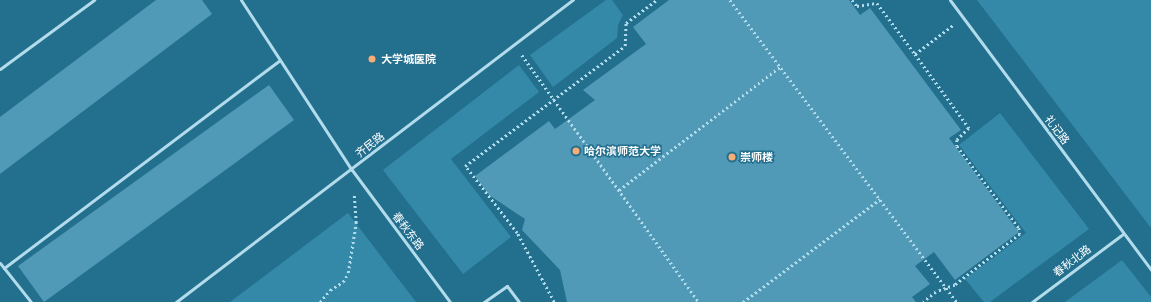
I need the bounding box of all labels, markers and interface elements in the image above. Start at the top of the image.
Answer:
place label: 大学城医院 [381,52,436,66]
marker: 大学城医院 [366,53,378,65]
street label: 礼记路 [1042,113,1072,147]
street label: 齐民路 [353,130,387,160]
place label: 哈尔滨师范大学 [584,144,661,158]
marker: 哈尔滨师范大学 [571,146,581,156]
place label: 崇师楼 [740,150,773,164]
marker: 崇师楼 [727,152,737,162]
street label: 春秋东路 [389,209,427,253]
street label: 春秋北路 [1050,242,1094,280]

